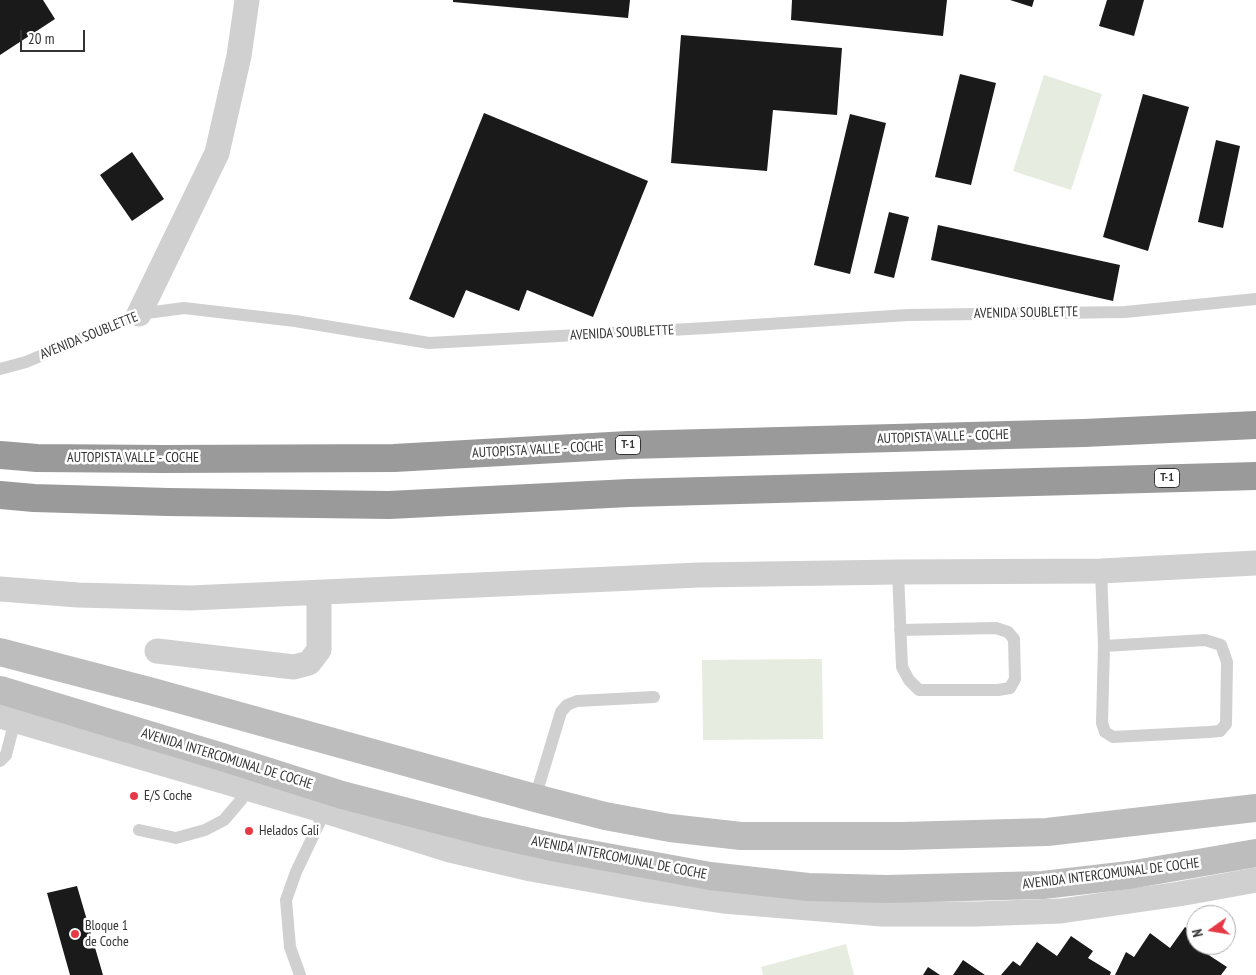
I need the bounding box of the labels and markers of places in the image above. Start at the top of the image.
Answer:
place label: E/S Coche [144,788,192,804]
marker: E/S Coche [128,790,140,802]
place label: Helados Cali [259,823,319,839]
marker: Helados Cali [243,825,255,837]
place label: Bloque 1 de Coche [85,918,129,950]
marker: Bloque 1 de Coche [69,928,81,940]

